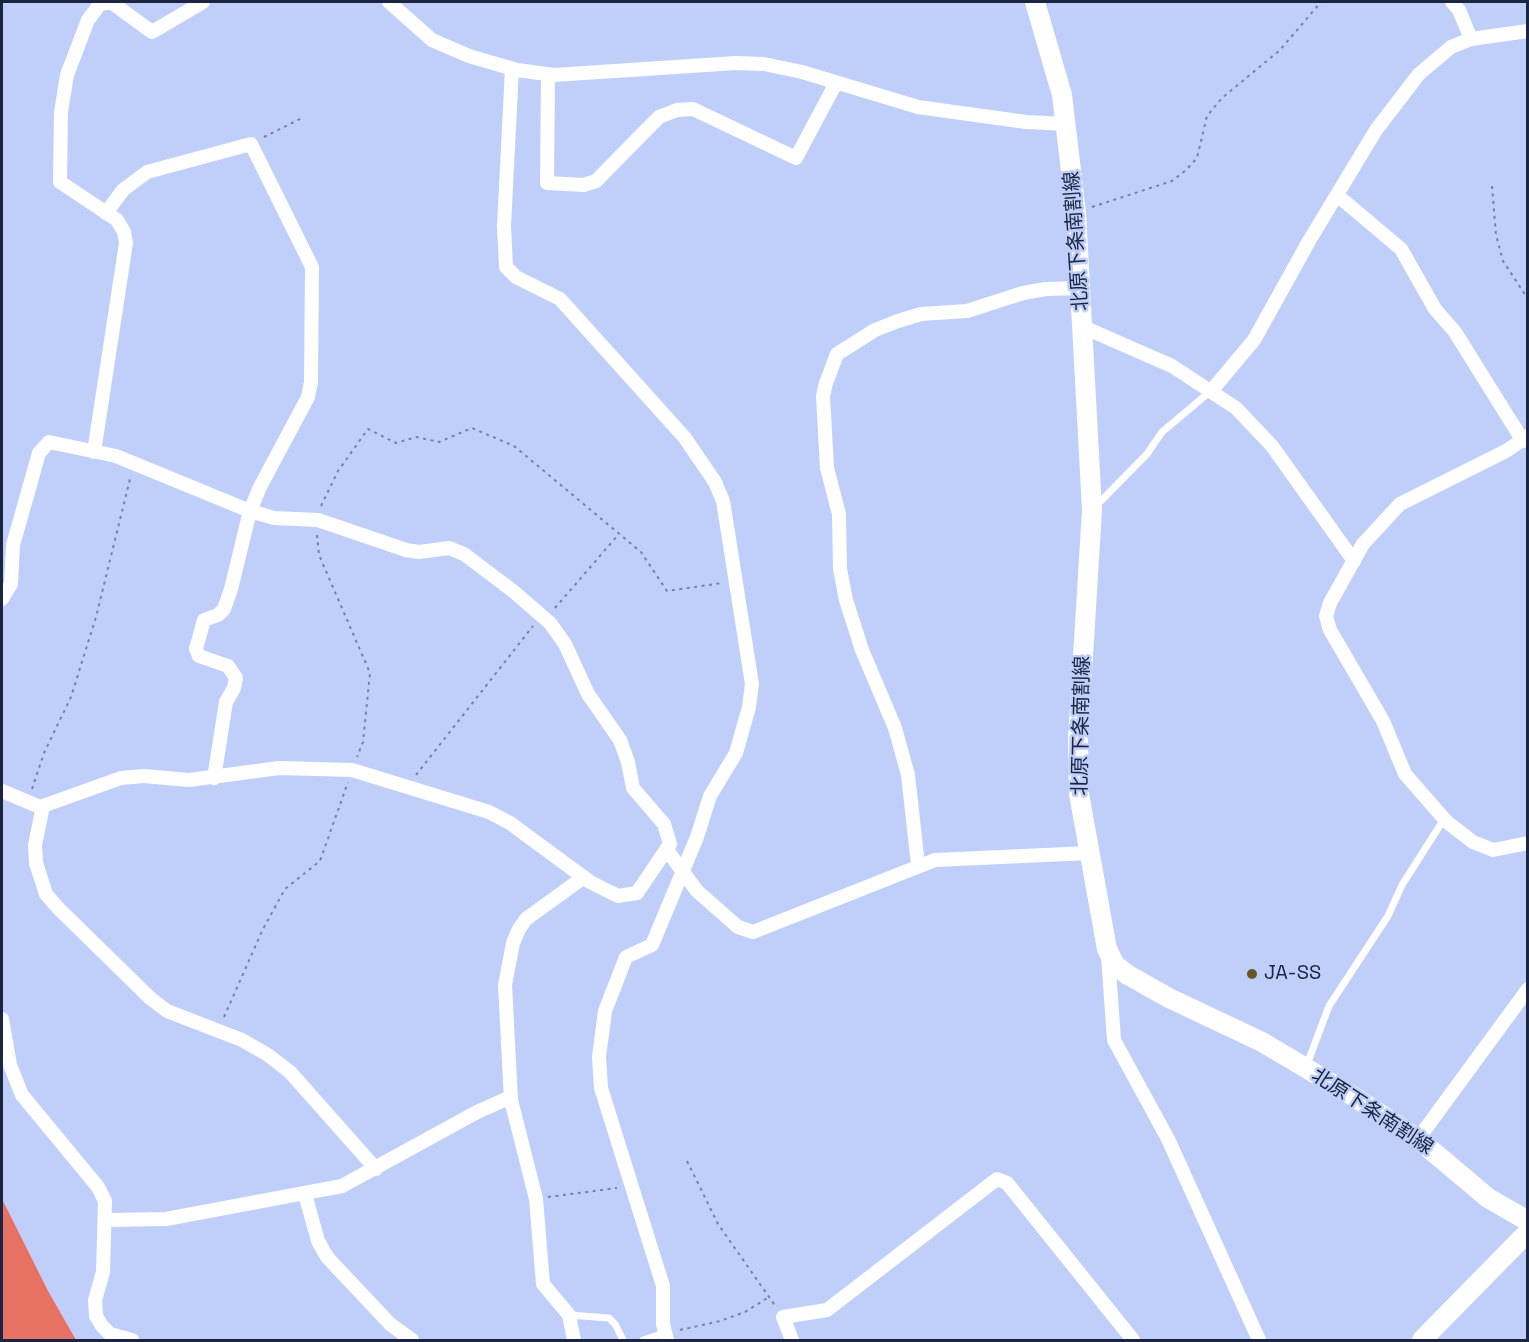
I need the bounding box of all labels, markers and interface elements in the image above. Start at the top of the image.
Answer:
street label: 北原下条南割線 [1060,170,1094,312]
street label: 北原下条南割線 [1069,656,1095,796]
place label: JA-SS [1264,962,1321,986]
marker: JA-SS [1245,967,1259,981]
street label: 北原下条南割線 [1307,1064,1437,1160]

